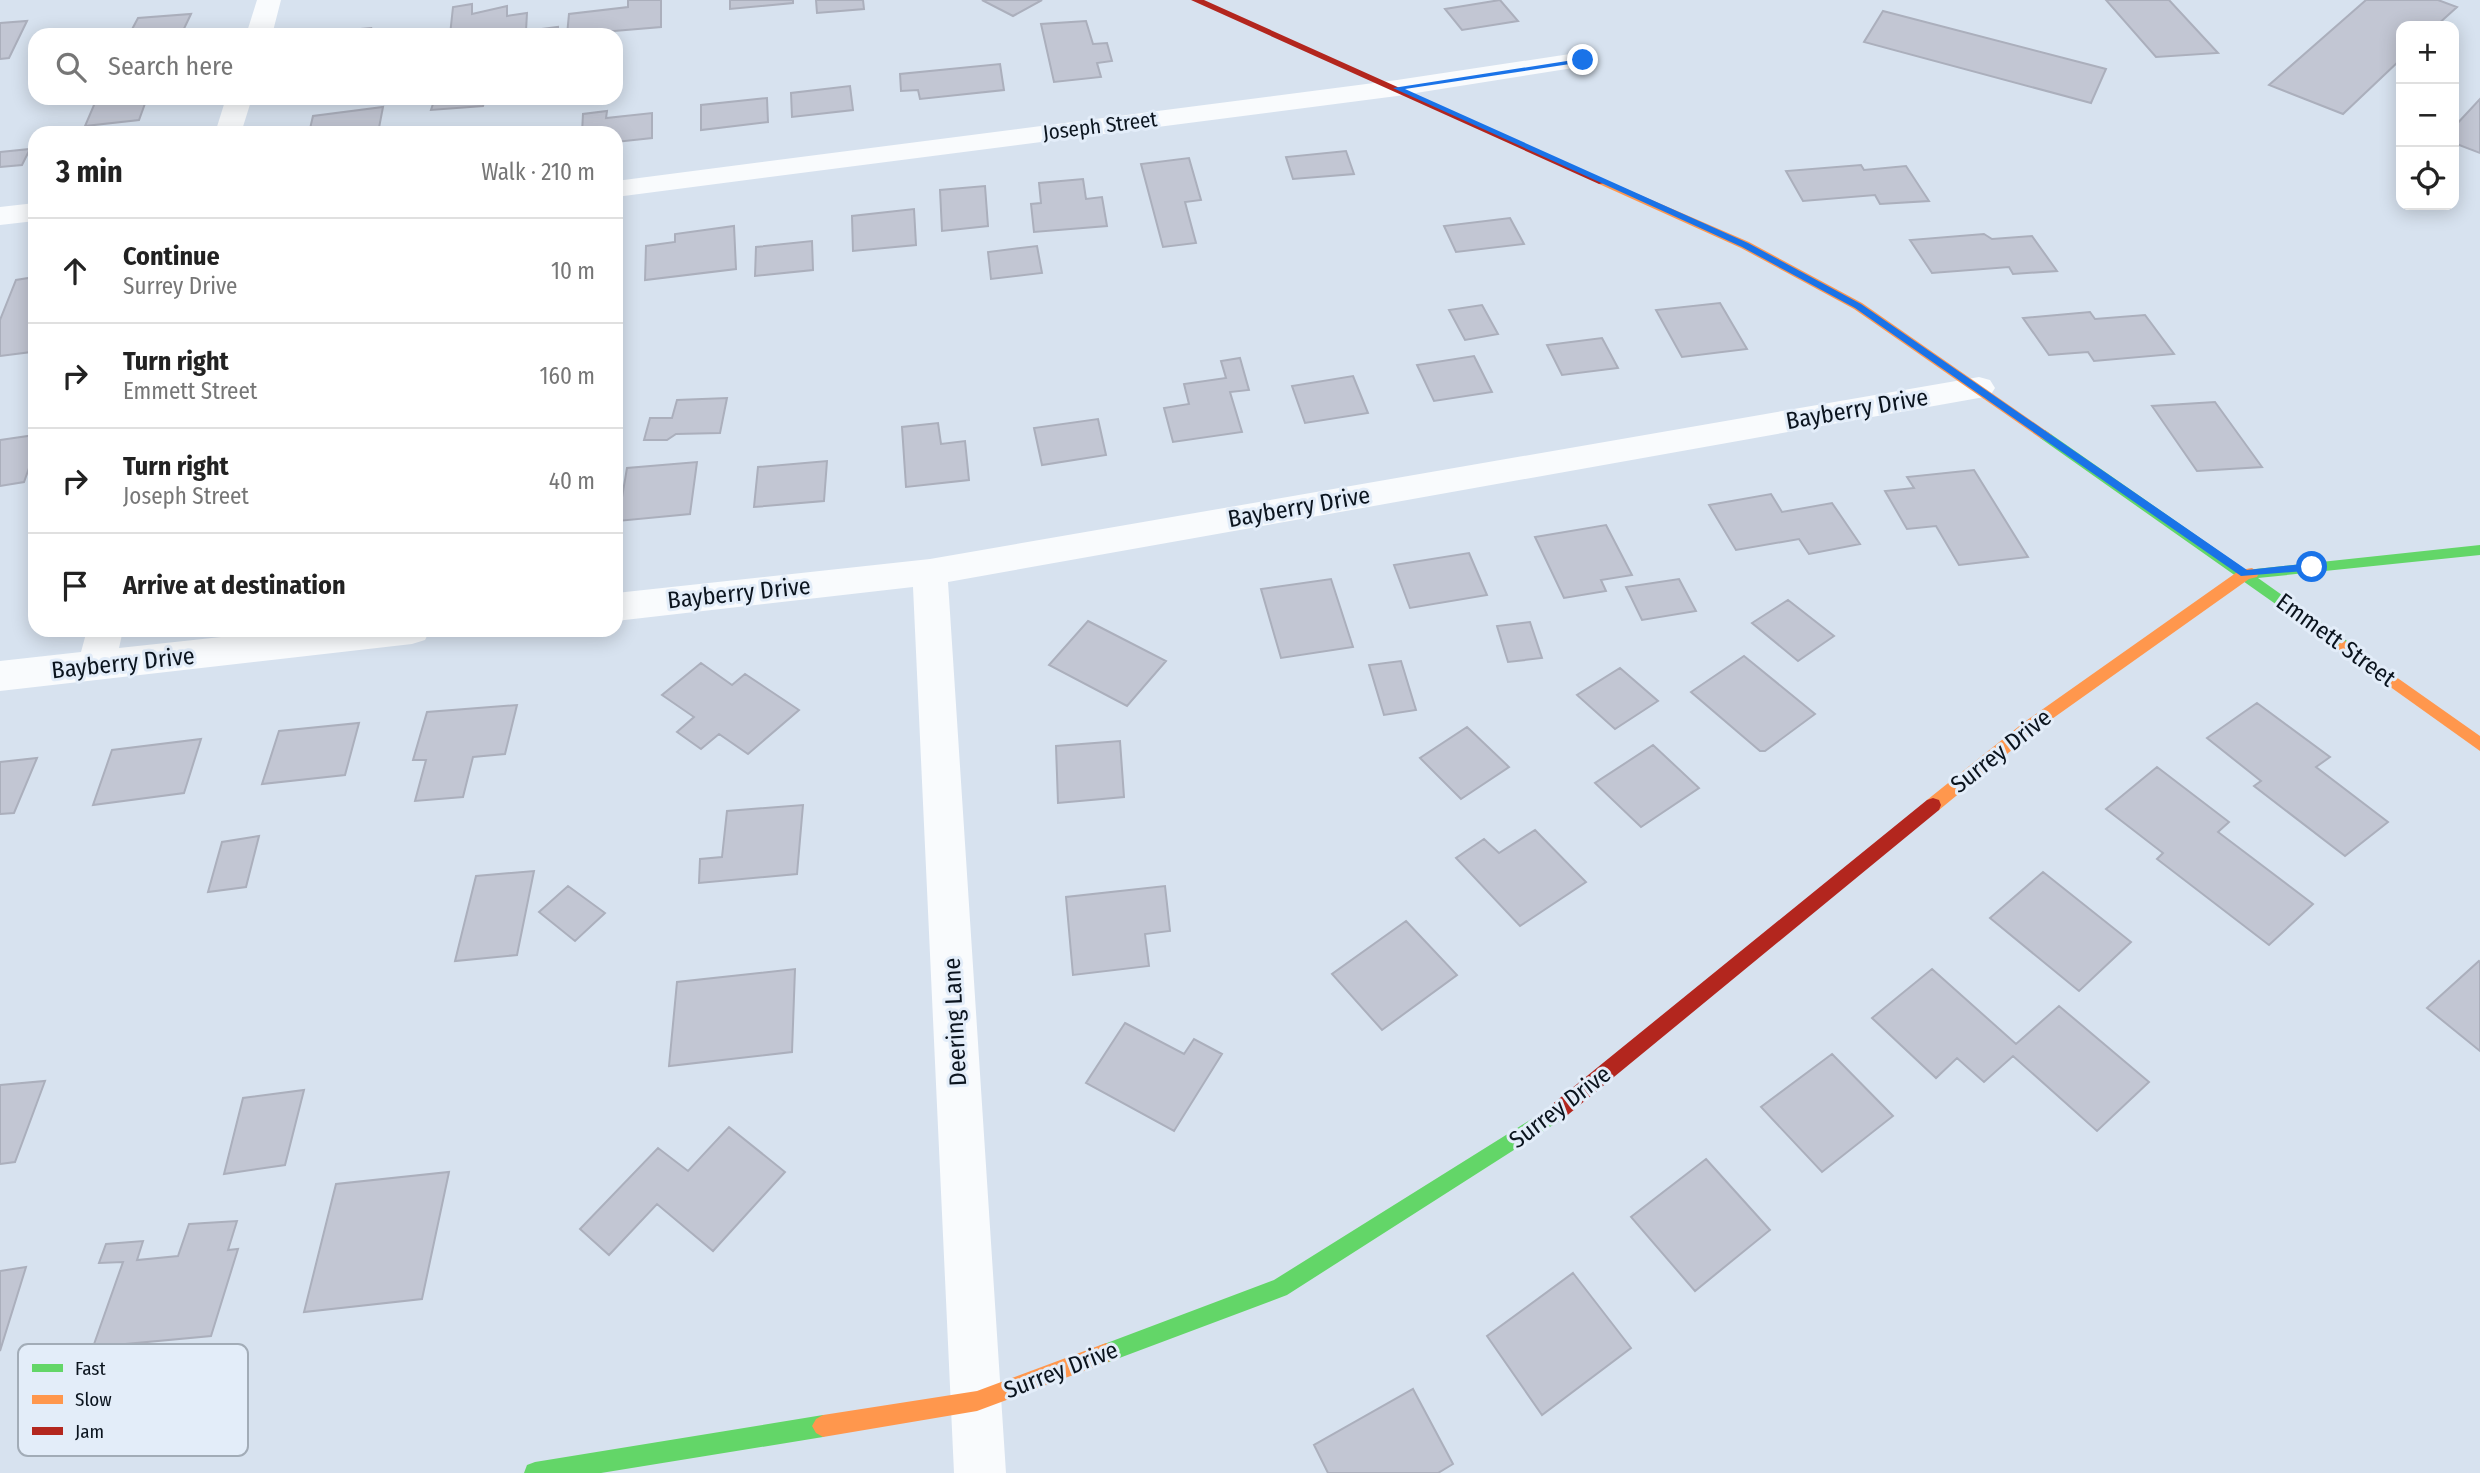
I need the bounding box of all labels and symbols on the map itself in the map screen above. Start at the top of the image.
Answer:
route end [1567,44,1598,75]
street label: Joseph Street [1041,106,1159,146]
street label: Bayberry Drive [1784,383,1930,435]
street label: Bayberry Drive [1226,481,1372,533]
route start [2296,551,2327,582]
street label: Bayberry Drive [666,572,812,614]
street label: Emmett Street [2271,587,2401,693]
street label: Bayberry Drive [50,642,196,684]
street label: Surrey Drive [1945,703,2057,799]
street label: Deering Lane [938,957,972,1087]
street label: Surrey Drive [1504,1060,1616,1154]
street label: Surrey Drive [1000,1336,1122,1404]
legend [18,1344,248,1456]
text: Fast [75,1357,106,1380]
text: Slow [75,1388,112,1411]
text: Jam [75,1420,104,1443]

